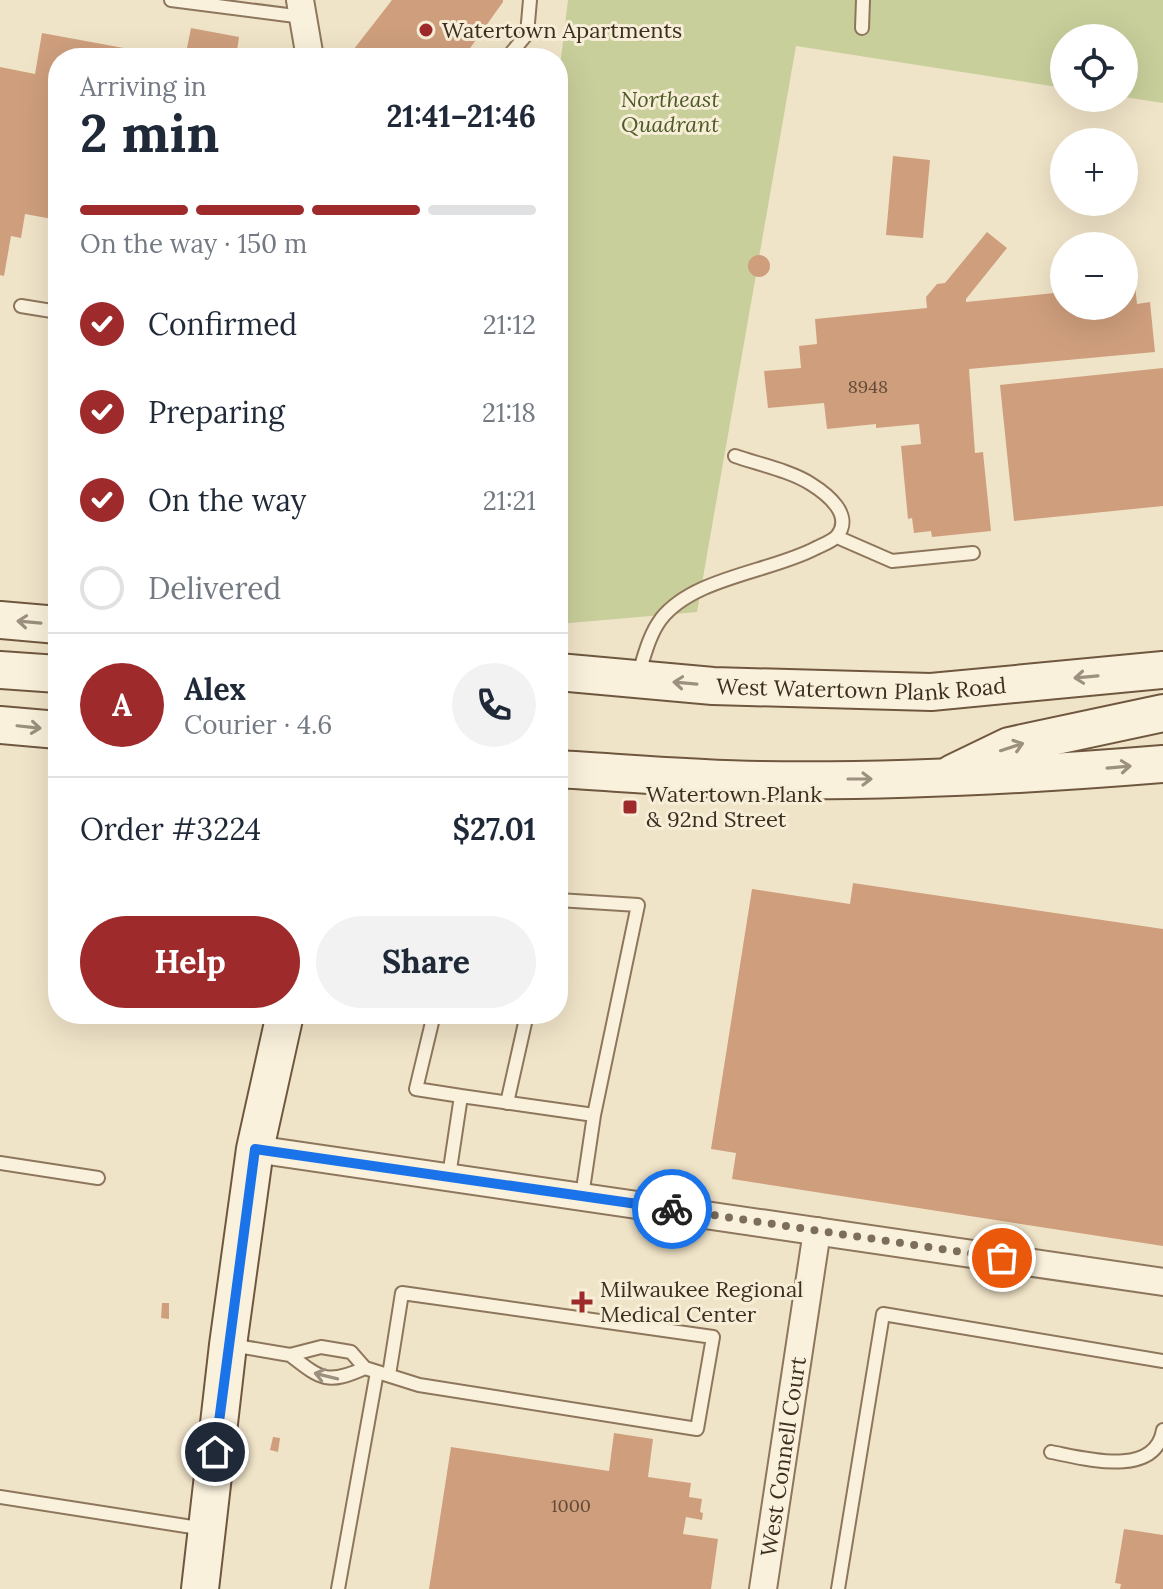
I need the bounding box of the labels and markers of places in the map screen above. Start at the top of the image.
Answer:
place label: Watertown Apartments [442,16,682,44]
marker: Watertown Apartments [417,21,435,39]
place label: Watertown Plank & 92nd Street [646,780,822,833]
marker: Watertown Plank & 92nd Street [621,798,639,816]
pin [968,1224,1036,1292]
place label: Milwaukee Regional Medical Center [600,1275,803,1328]
marker: Milwaukee Regional Medical Center [571,1291,593,1313]
pin [181,1418,249,1486]

